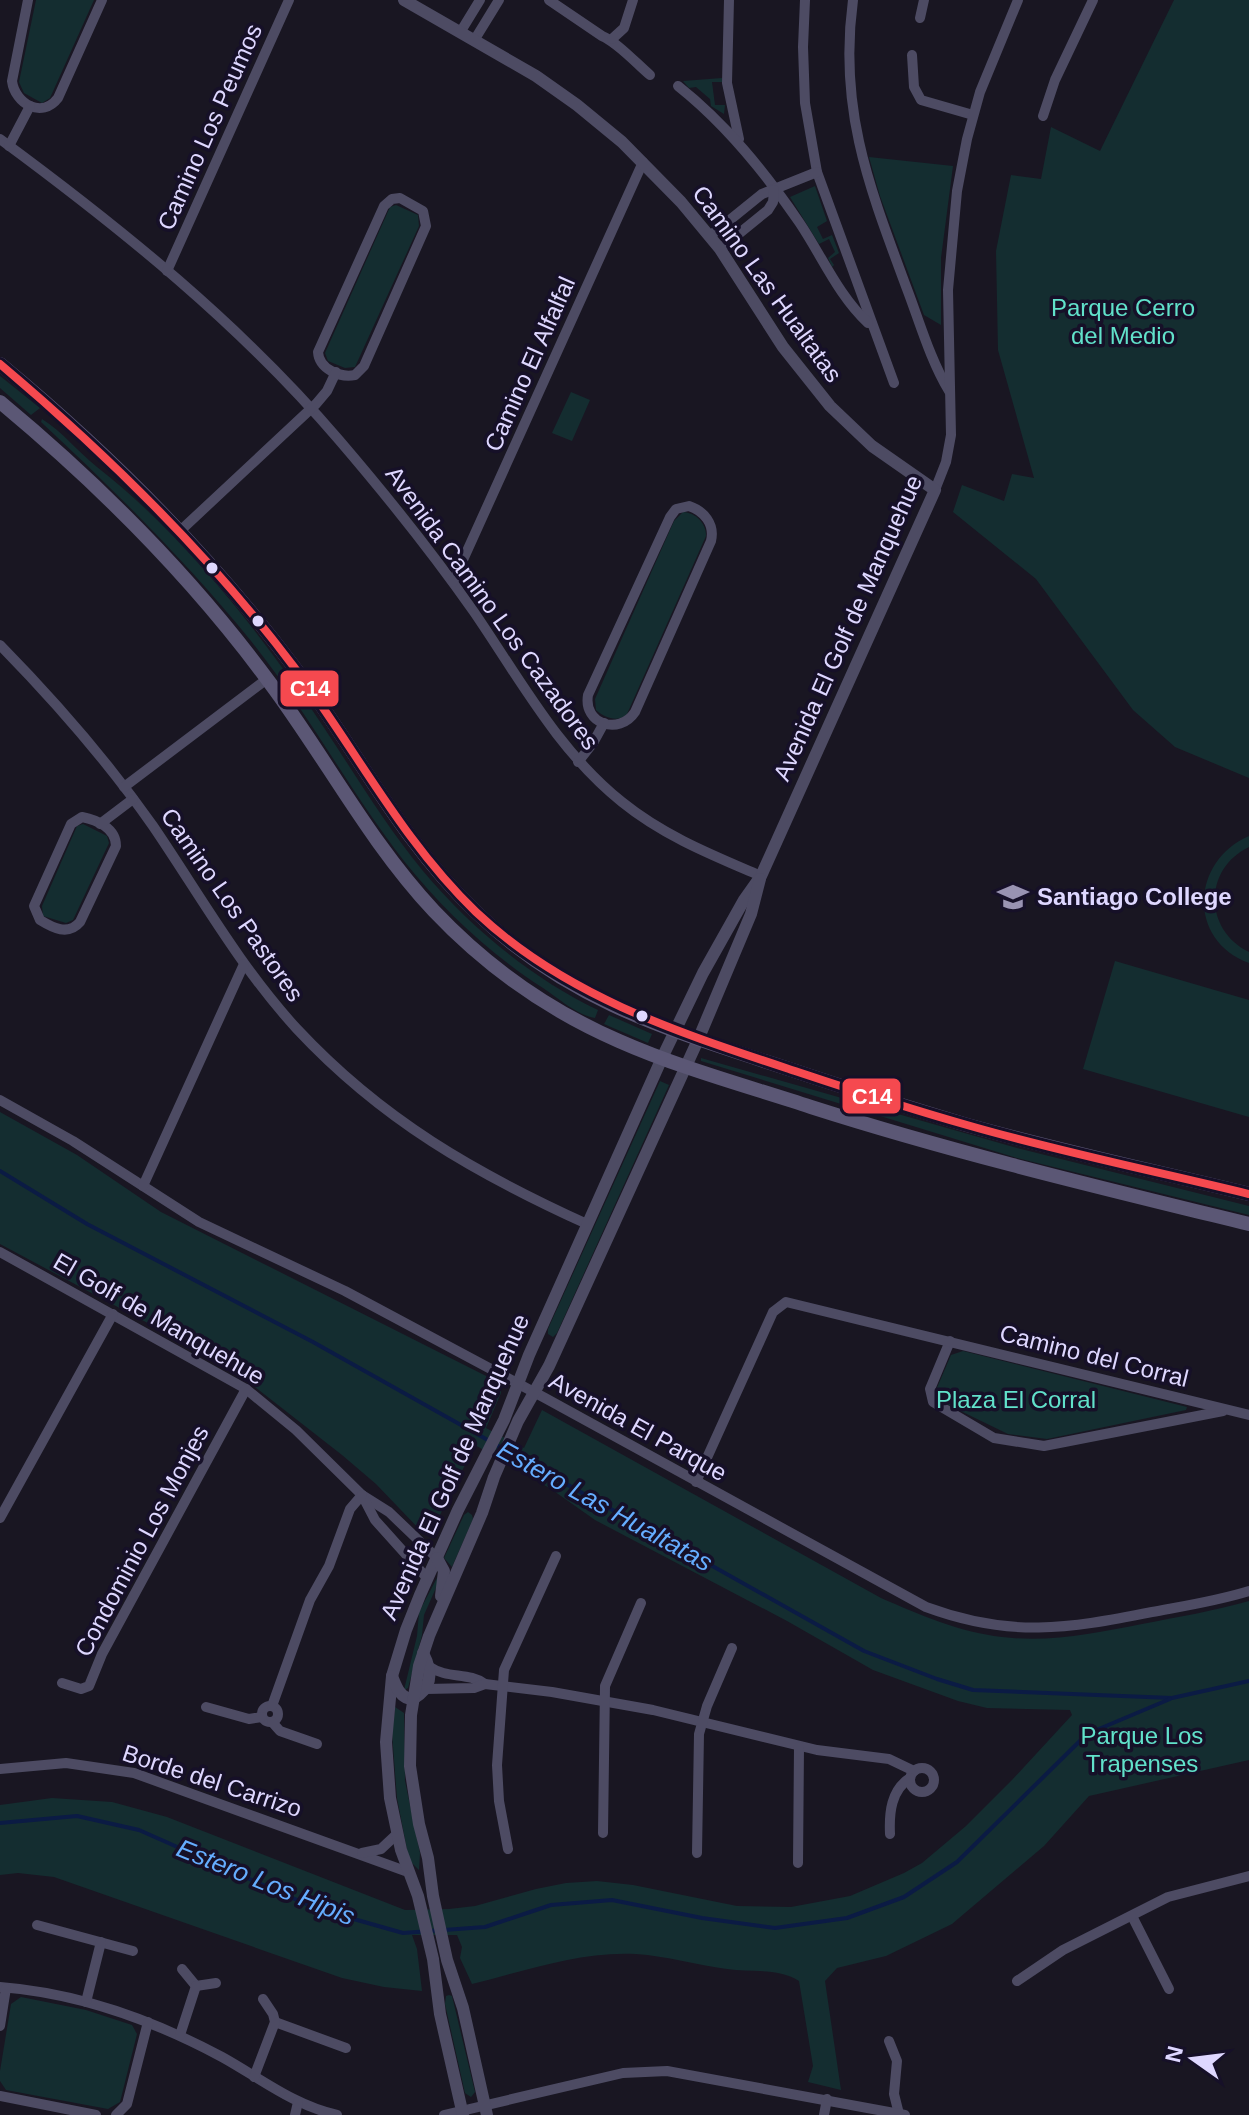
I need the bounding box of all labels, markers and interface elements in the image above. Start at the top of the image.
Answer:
street label: Camino Los Peumos [152,20,267,234]
street label: Camino Las Hualtatas [687,180,848,387]
street label: Camino El Alfalfal [479,272,580,455]
park label: Parque Cerro del Medio [1051,294,1195,349]
street label: Avenida Camino Los Cazadores [380,461,604,755]
street label: Avenida El Golf de Manquehue [768,471,927,785]
unlabelled marker [204,560,220,576]
unlabelled marker [250,613,266,629]
line badge: C14 [279,669,340,708]
text: C14 [290,676,331,701]
street label: Camino Los Pastores [156,803,309,1006]
school or university icon: Santiago College [996,880,1030,914]
place label: Santiago College [1037,883,1232,910]
unlabelled marker [634,1008,650,1024]
line badge: C14 [841,1077,902,1115]
text: C14 [852,1084,893,1109]
street label: El Golf de Manquehue [49,1247,269,1390]
street label: Avenida El Golf de Manquehue [375,1310,534,1624]
street label: Camino del Corral [997,1319,1191,1392]
street label: Avenida El Parque [545,1367,732,1486]
park label: Plaza El Corral [936,1386,1096,1413]
street label: Condominio Los Monjes [69,1421,214,1661]
water label: Estero Las Hualtatas [492,1434,718,1578]
park label: Parque Los Trapenses [1081,1722,1203,1777]
street label: Borde del Carrizo [119,1739,305,1822]
water label: Estero Los Hipis [173,1833,359,1931]
north arrow [1153,2019,1233,2099]
text: N [1160,2044,1188,2065]

